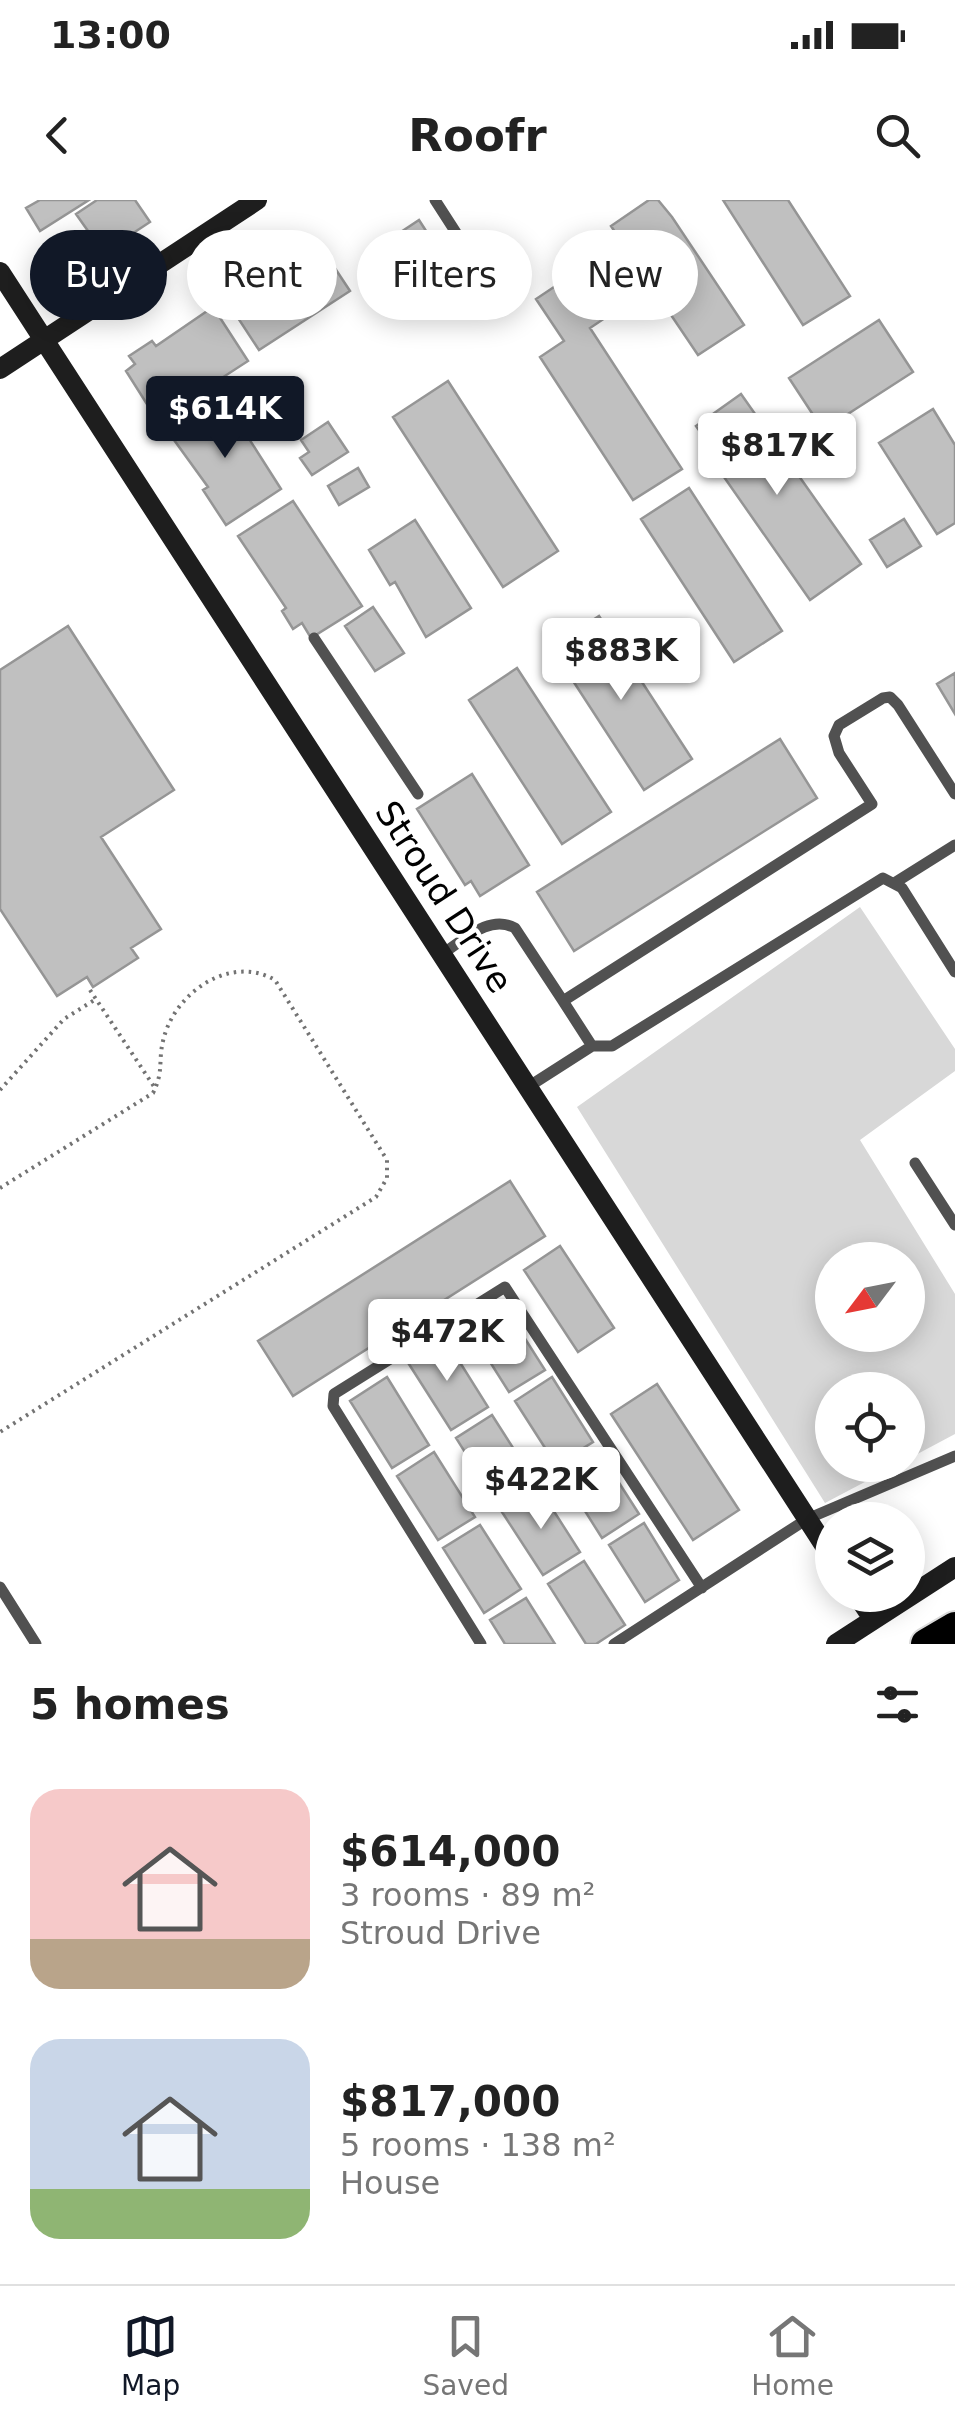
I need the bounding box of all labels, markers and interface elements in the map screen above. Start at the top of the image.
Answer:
text: 13:00 [50,13,171,57]
icon: back [30,108,85,163]
icon: search [870,108,925,163]
text: Roofr [408,109,547,162]
chip: Buy [30,230,167,320]
chip: Rent [187,230,337,320]
chip: Filters [357,230,532,320]
chip: New [552,230,698,320]
pin: $614K [155,376,295,461]
text: $614K [168,389,282,427]
pin: $817K [707,413,847,498]
text: $817K [720,426,834,464]
pin: $883K [551,618,691,703]
text: $883K [564,631,678,669]
street label: Stroud Drive [367,794,521,1000]
north arrow [815,1242,925,1352]
map controls [815,1242,925,1612]
pin: $472K [377,1299,517,1384]
text: $472K [390,1312,504,1350]
button: locate [815,1372,925,1482]
pin: $422K [471,1447,611,1532]
text: $422K [484,1460,598,1498]
button: layers [815,1502,925,1612]
icon: filters [870,1677,925,1732]
text: 5 homes [30,1680,230,1729]
text: $614,000 [340,1827,561,1876]
icon: home [110,1829,230,1949]
text: 3 rooms · 89 m² [340,1876,595,1914]
text: Stroud Drive [340,1914,541,1952]
text: $817,000 [340,2077,561,2126]
icon: home [110,2079,230,2199]
text: 5 rooms · 138 m² [340,2126,616,2164]
text: House [340,2164,440,2202]
tab: Map [121,2309,180,2402]
tab: Saved [422,2309,509,2402]
tab: Home [751,2309,834,2402]

